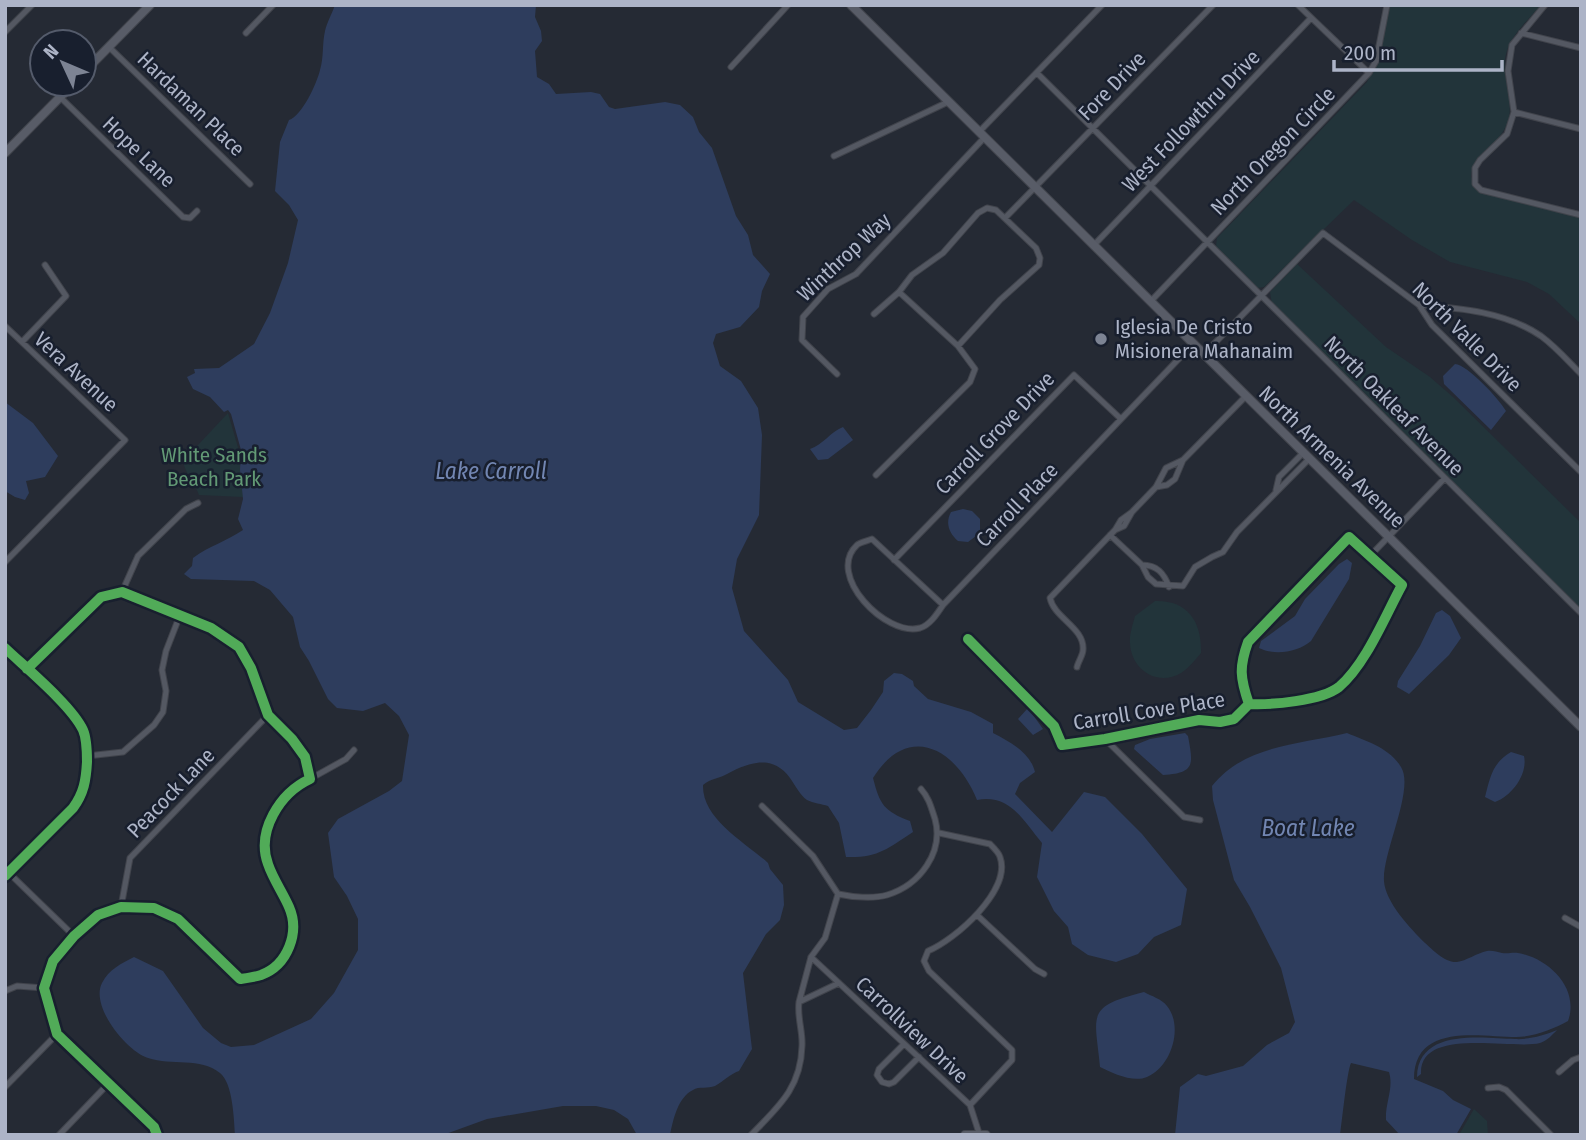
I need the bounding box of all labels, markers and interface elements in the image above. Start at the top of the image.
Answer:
north arrow [28,28,98,98]
scale bar [1334,28,1502,72]
text: N [39,39,63,64]
text: 200 m [1344,40,1396,66]
street label: West Followthru Drive [1116,44,1266,198]
street label: Hardaman Place [132,46,250,162]
street label: Fore Drive [1073,46,1151,126]
street label: North Oregon Circle [1205,81,1341,221]
street label: Hope Lane [97,111,181,193]
street label: Winthrop Way [792,207,897,307]
street label: North Valle Drive [1407,277,1527,397]
place label: Iglesia De Cristo Misionera Mahanaim [1115,314,1293,364]
street label: Vera Avenue [29,327,123,417]
marker: Iglesia De Cristo Misionera Mahanaim [1093,331,1109,347]
street label: North Oakleaf Avenue [1319,331,1469,481]
street label: Carroll Grove Drive [930,366,1060,500]
street label: North Armenia Avenue [1253,380,1411,534]
park label: White Sands Beach Park [161,442,267,492]
water label: Lake Carroll [435,457,547,485]
street label: Carroll Place [970,457,1064,553]
street label: Carroll Cove Place [1071,686,1227,736]
street label: Peacock Lane [122,743,220,843]
water label: Boat Lake [1261,814,1355,842]
street label: Carrollview Drive [850,971,974,1089]

